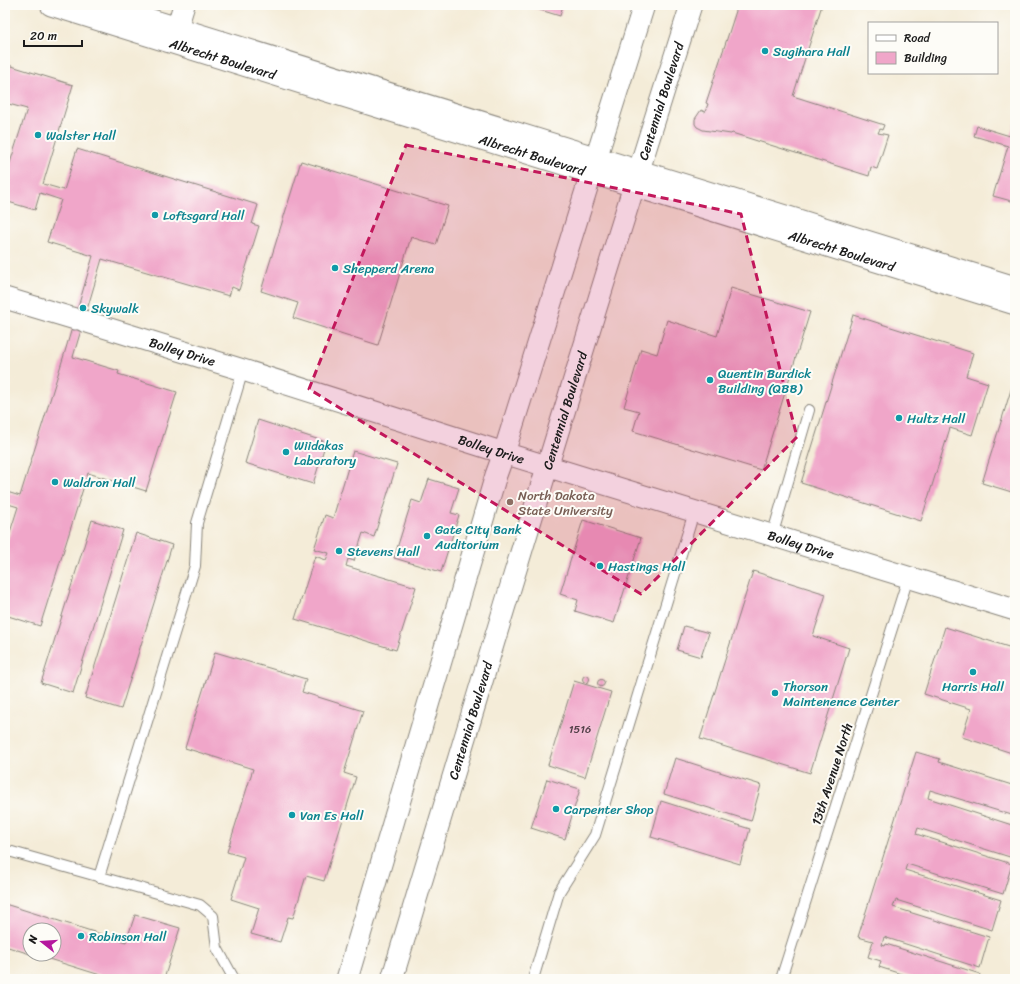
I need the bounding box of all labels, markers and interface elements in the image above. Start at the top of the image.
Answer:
scale bar [24,22,82,48]
legend [868,22,998,74]
text: 20 m [30,25,57,47]
text: Road [904,27,931,49]
street label: Albrecht Boulevard [166,31,280,86]
street label: Centennial Boulevard [631,38,690,163]
place label: Sugihara Hall [773,40,850,63]
marker: Sugihara Hall [760,46,770,56]
text: Building [904,47,947,69]
place label: Walster Hall [46,124,116,147]
street label: Albrecht Boulevard [475,127,589,182]
marker: Walster Hall [33,130,43,140]
place label: Loftsgard Hall [163,204,245,227]
marker: Loftsgard Hall [150,210,160,220]
street label: Albrecht Boulevard [785,223,899,278]
place label: Shepperd Arena [343,257,435,280]
marker: Shepperd Arena [330,263,340,273]
place label: Skywalk [91,297,139,320]
marker: Skywalk [78,303,88,313]
street label: Bolley Drive [146,330,219,372]
street label: Centennial Boulevard [536,348,594,473]
place label: Quentin Burdick Building (QBB) [718,362,811,400]
marker: Quentin Burdick Building (QBB) [705,375,715,385]
place label: Hultz Hall [907,407,966,430]
marker: Hultz Hall [894,413,904,423]
street label: Bolley Drive [455,428,528,470]
place label: Wiidakas Laboratory [294,434,356,472]
marker: Wiidakas Laboratory [281,447,291,457]
place label: Waldron Hall [63,471,136,494]
marker: Waldron Hall [50,477,60,487]
place label: North Dakota State University [518,484,613,522]
marker: North Dakota State University [505,497,515,507]
place label: Gate City Bank Auditorium [434,518,522,556]
street label: Bolley Drive [765,523,837,565]
marker: Gate City Bank Auditorium [422,531,432,541]
place label: Stevens Hall [347,540,420,563]
marker: Stevens Hall [334,546,344,556]
place label: Hastings Hall [608,555,685,578]
marker: Hastings Hall [595,561,605,571]
street label: Centennial Boulevard [441,658,499,782]
marker: Harris Hall [968,667,978,677]
place label: Thorson Maintenence Center [783,675,900,713]
place label: Harris Hall [942,675,1004,698]
marker: Thorson Maintenence Center [770,688,780,698]
house number: 1516 [569,720,591,739]
street label: 13th Avenue North [805,720,859,828]
place label: Carpenter Shop [564,798,654,821]
place label: Van Es Hall [300,804,364,827]
marker: Carpenter Shop [551,804,561,814]
marker: Van Es Hall [287,810,297,820]
north arrow [22,922,62,962]
place label: Robinson Hall [89,925,167,948]
marker: Robinson Hall [76,931,86,941]
text: N [22,932,43,947]

